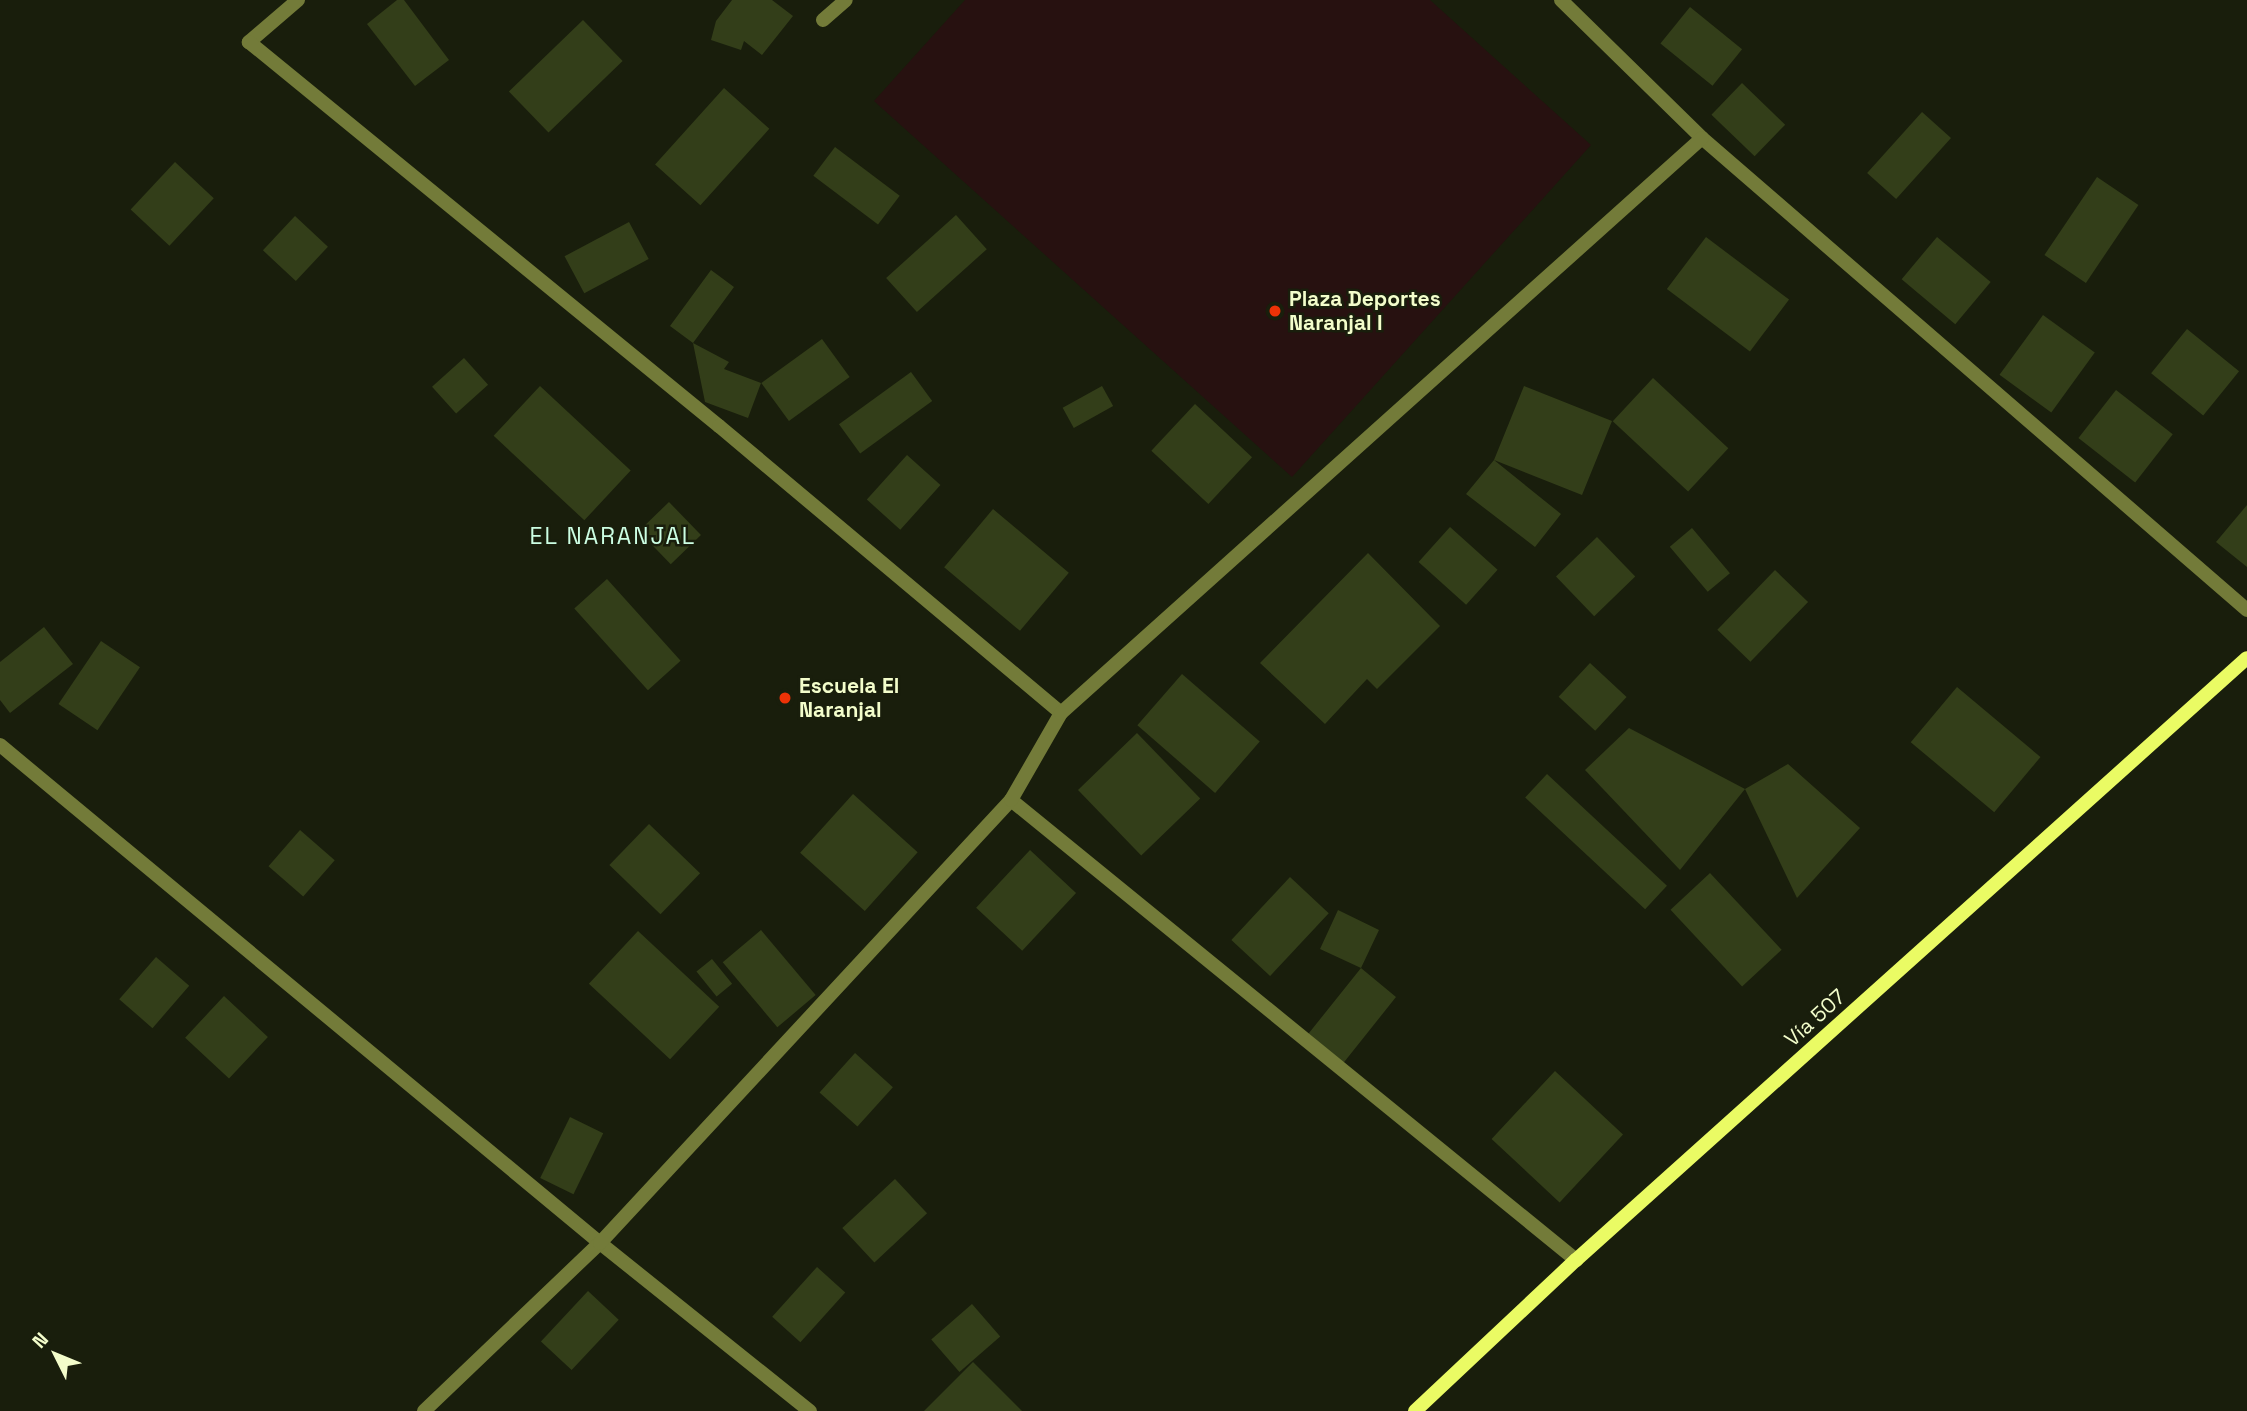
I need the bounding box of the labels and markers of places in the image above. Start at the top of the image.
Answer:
place label: Plaza Deportes Naranjal I [1289,286,1441,336]
marker: Plaza Deportes Naranjal I [1267,303,1283,319]
place label: Escuela El Naranjal [799,673,899,723]
marker: Escuela El Naranjal [777,690,793,706]

